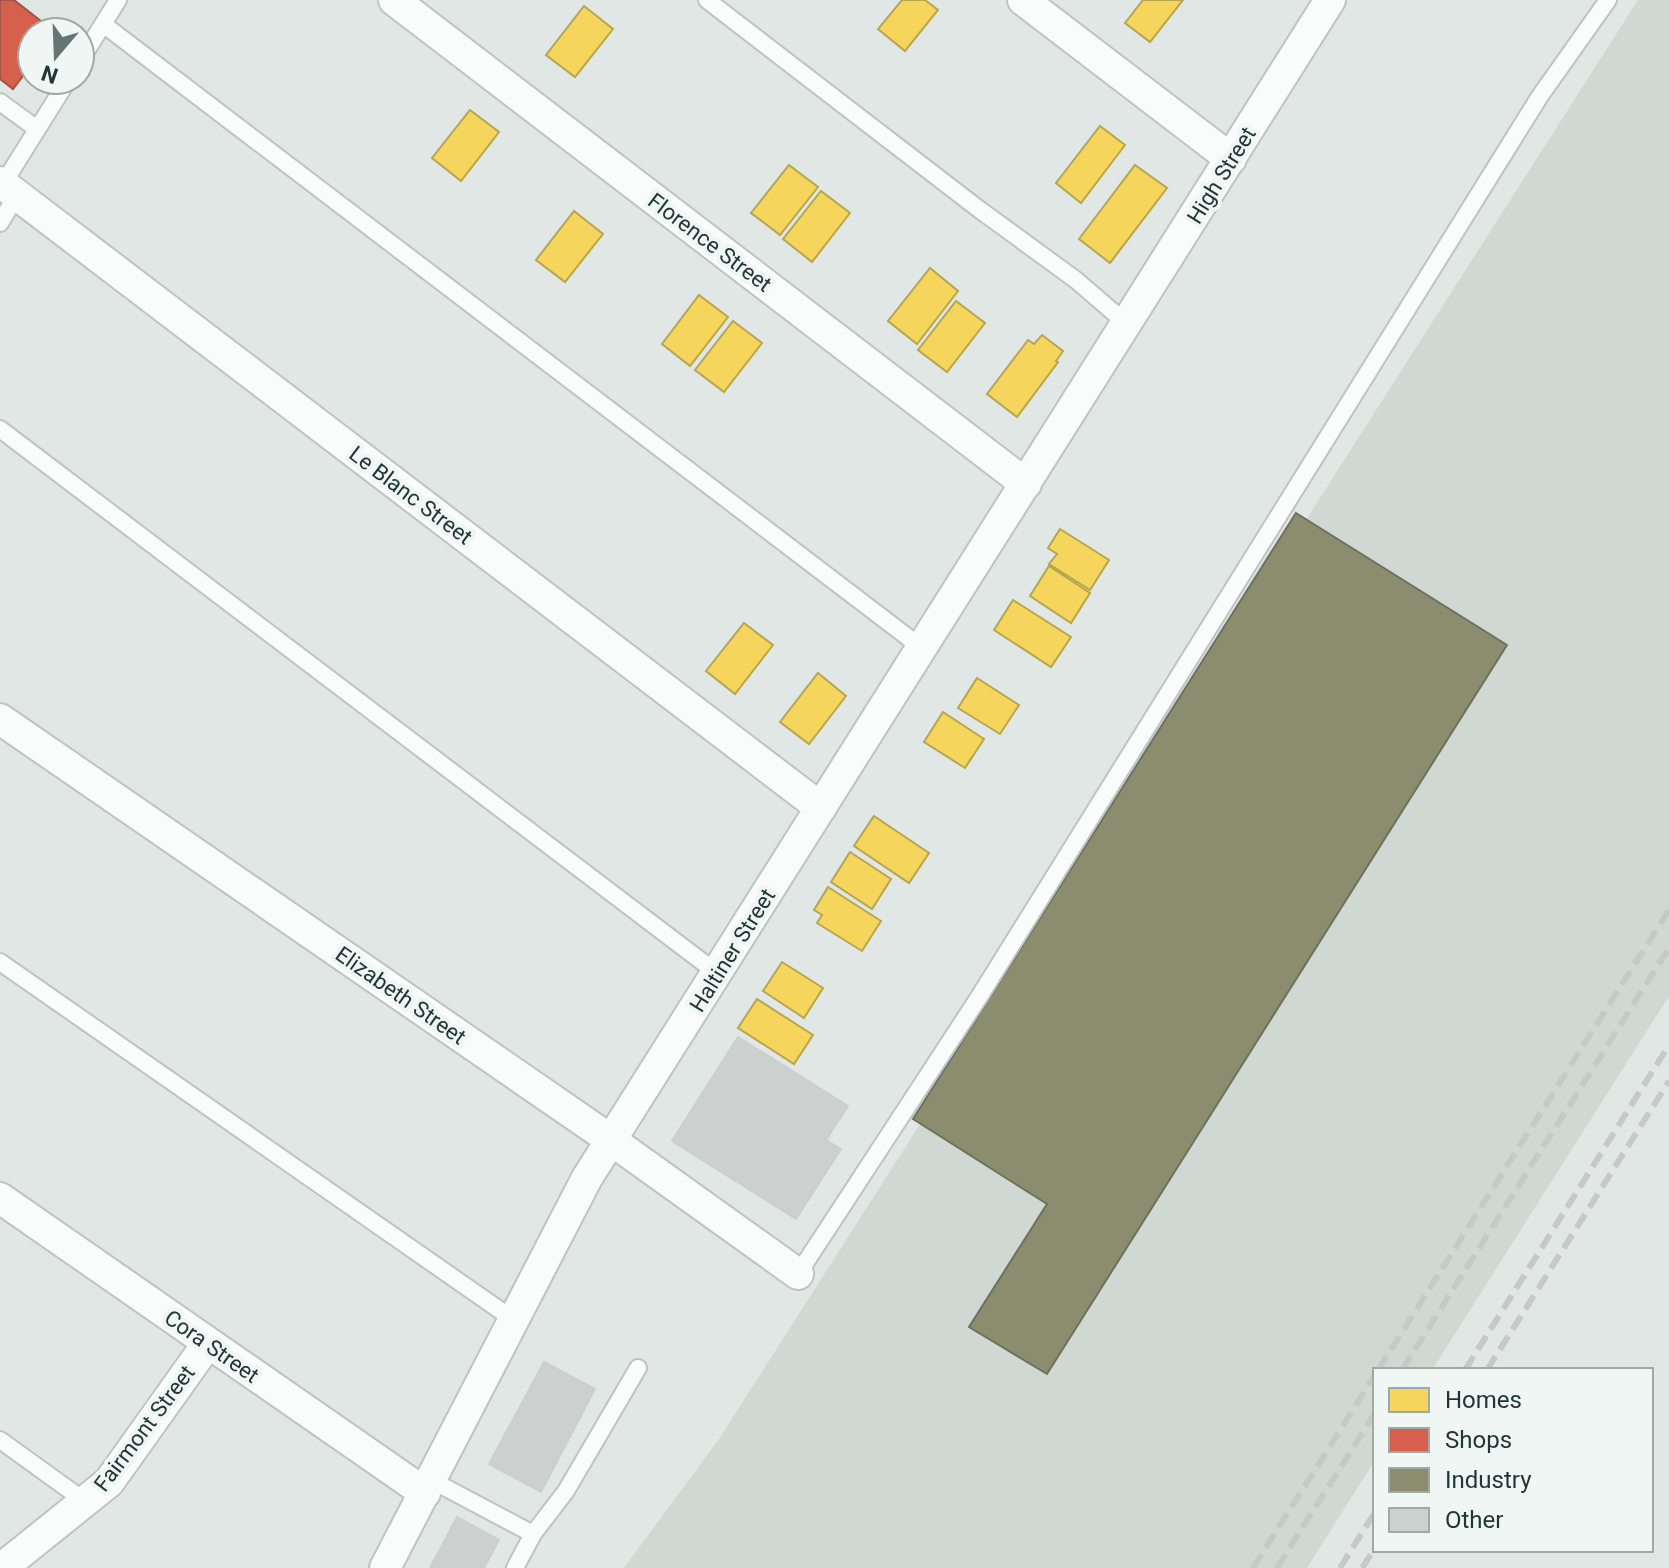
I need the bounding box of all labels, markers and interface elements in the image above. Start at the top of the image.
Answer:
north arrow [16,16,96,96]
text: N [38,60,61,89]
street label: High Street [1182,122,1261,228]
street label: Florence Street [643,188,776,297]
street label: Le Blanc Street [344,441,477,550]
street label: Haltiner Street [685,884,780,1016]
street label: Elizabeth Street [331,941,471,1050]
street label: Cora Street [160,1305,264,1388]
street label: Fairmont Street [89,1360,200,1496]
legend [1373,1368,1653,1552]
text: Homes [1445,1386,1522,1414]
text: Shops [1445,1426,1512,1454]
text: Industry [1445,1466,1532,1494]
text: Other [1445,1506,1503,1534]

